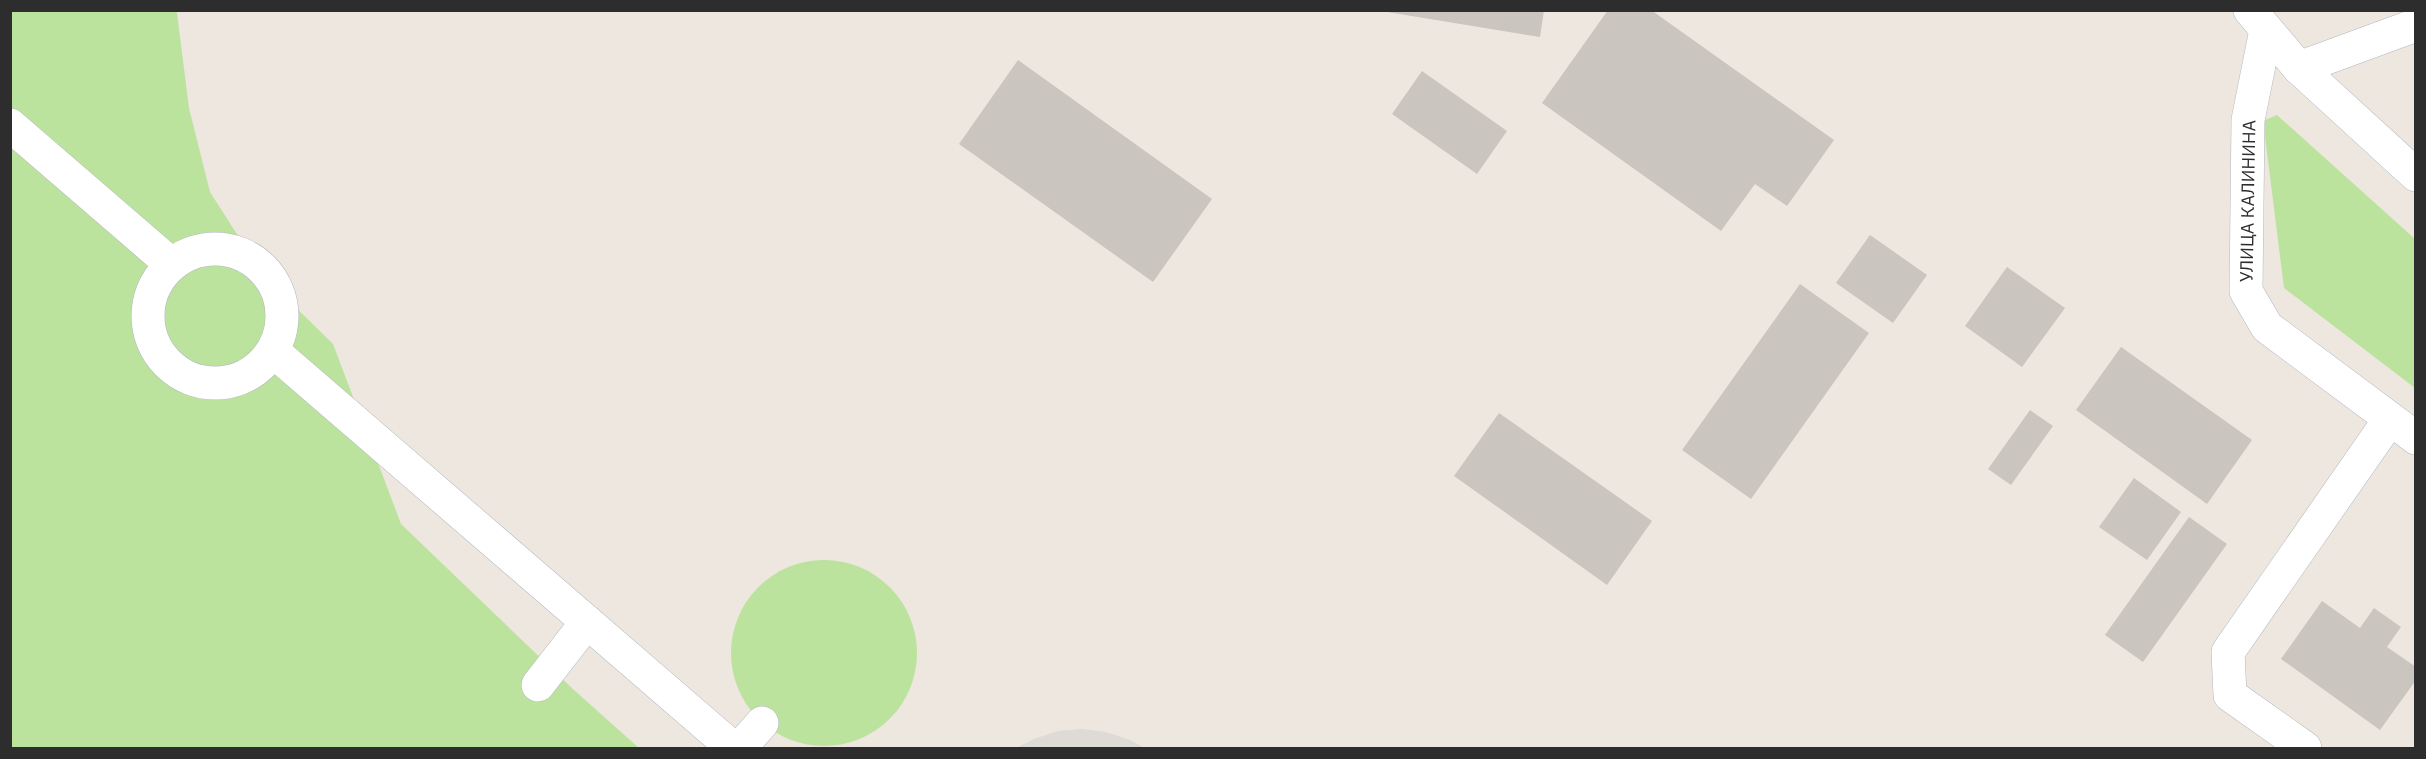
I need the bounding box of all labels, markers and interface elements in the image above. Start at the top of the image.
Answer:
street label: УЛИЦА КАЛИНИНА [2235,119,2260,282]

